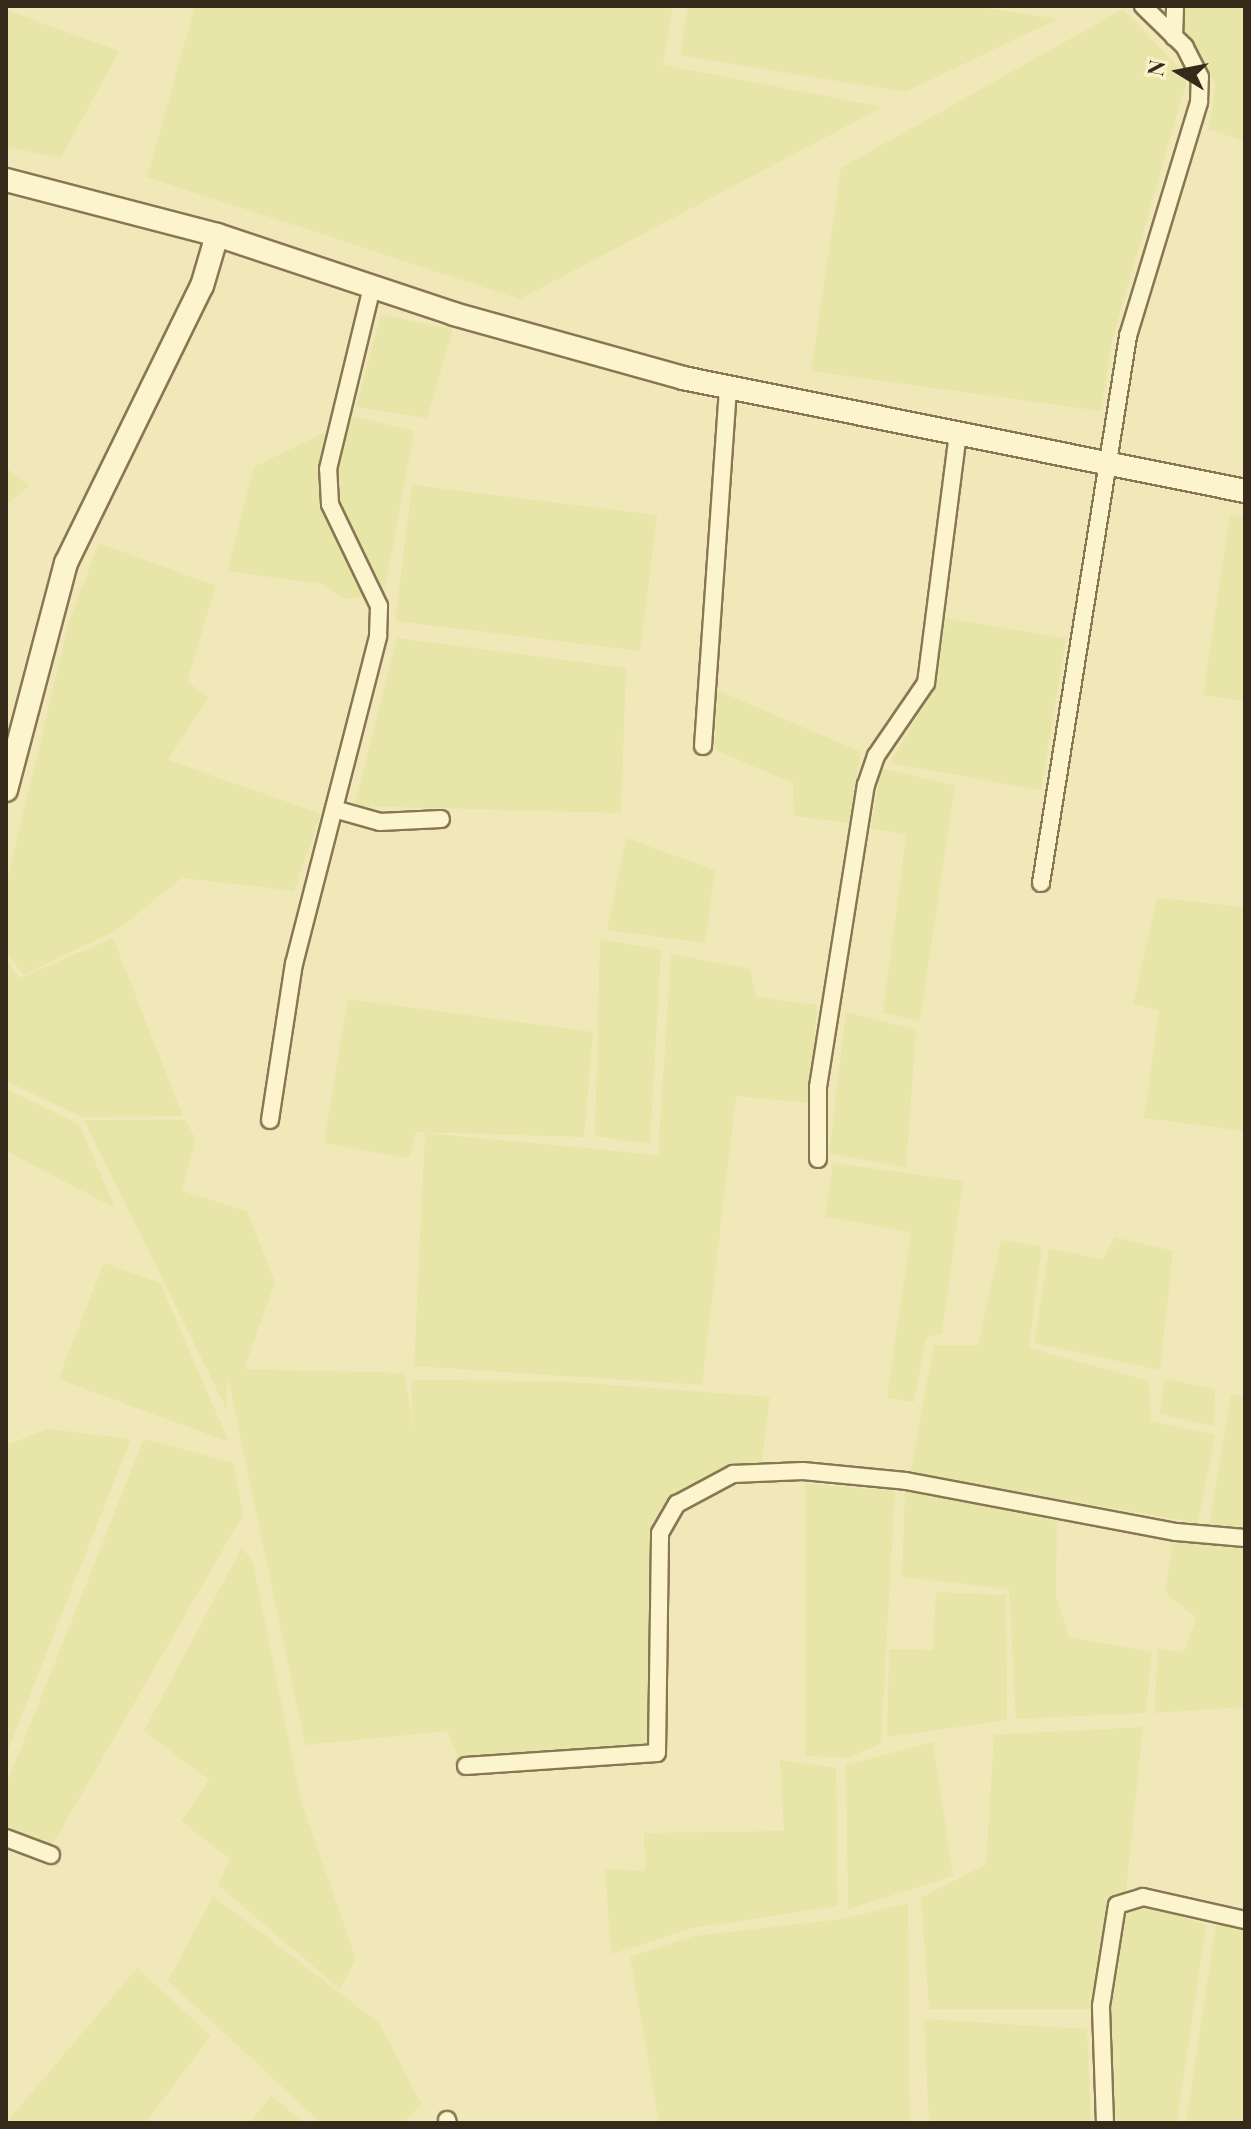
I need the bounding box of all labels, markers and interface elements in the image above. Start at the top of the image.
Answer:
north arrow [1139,32,1219,112]
text: N [1139,57,1172,78]

